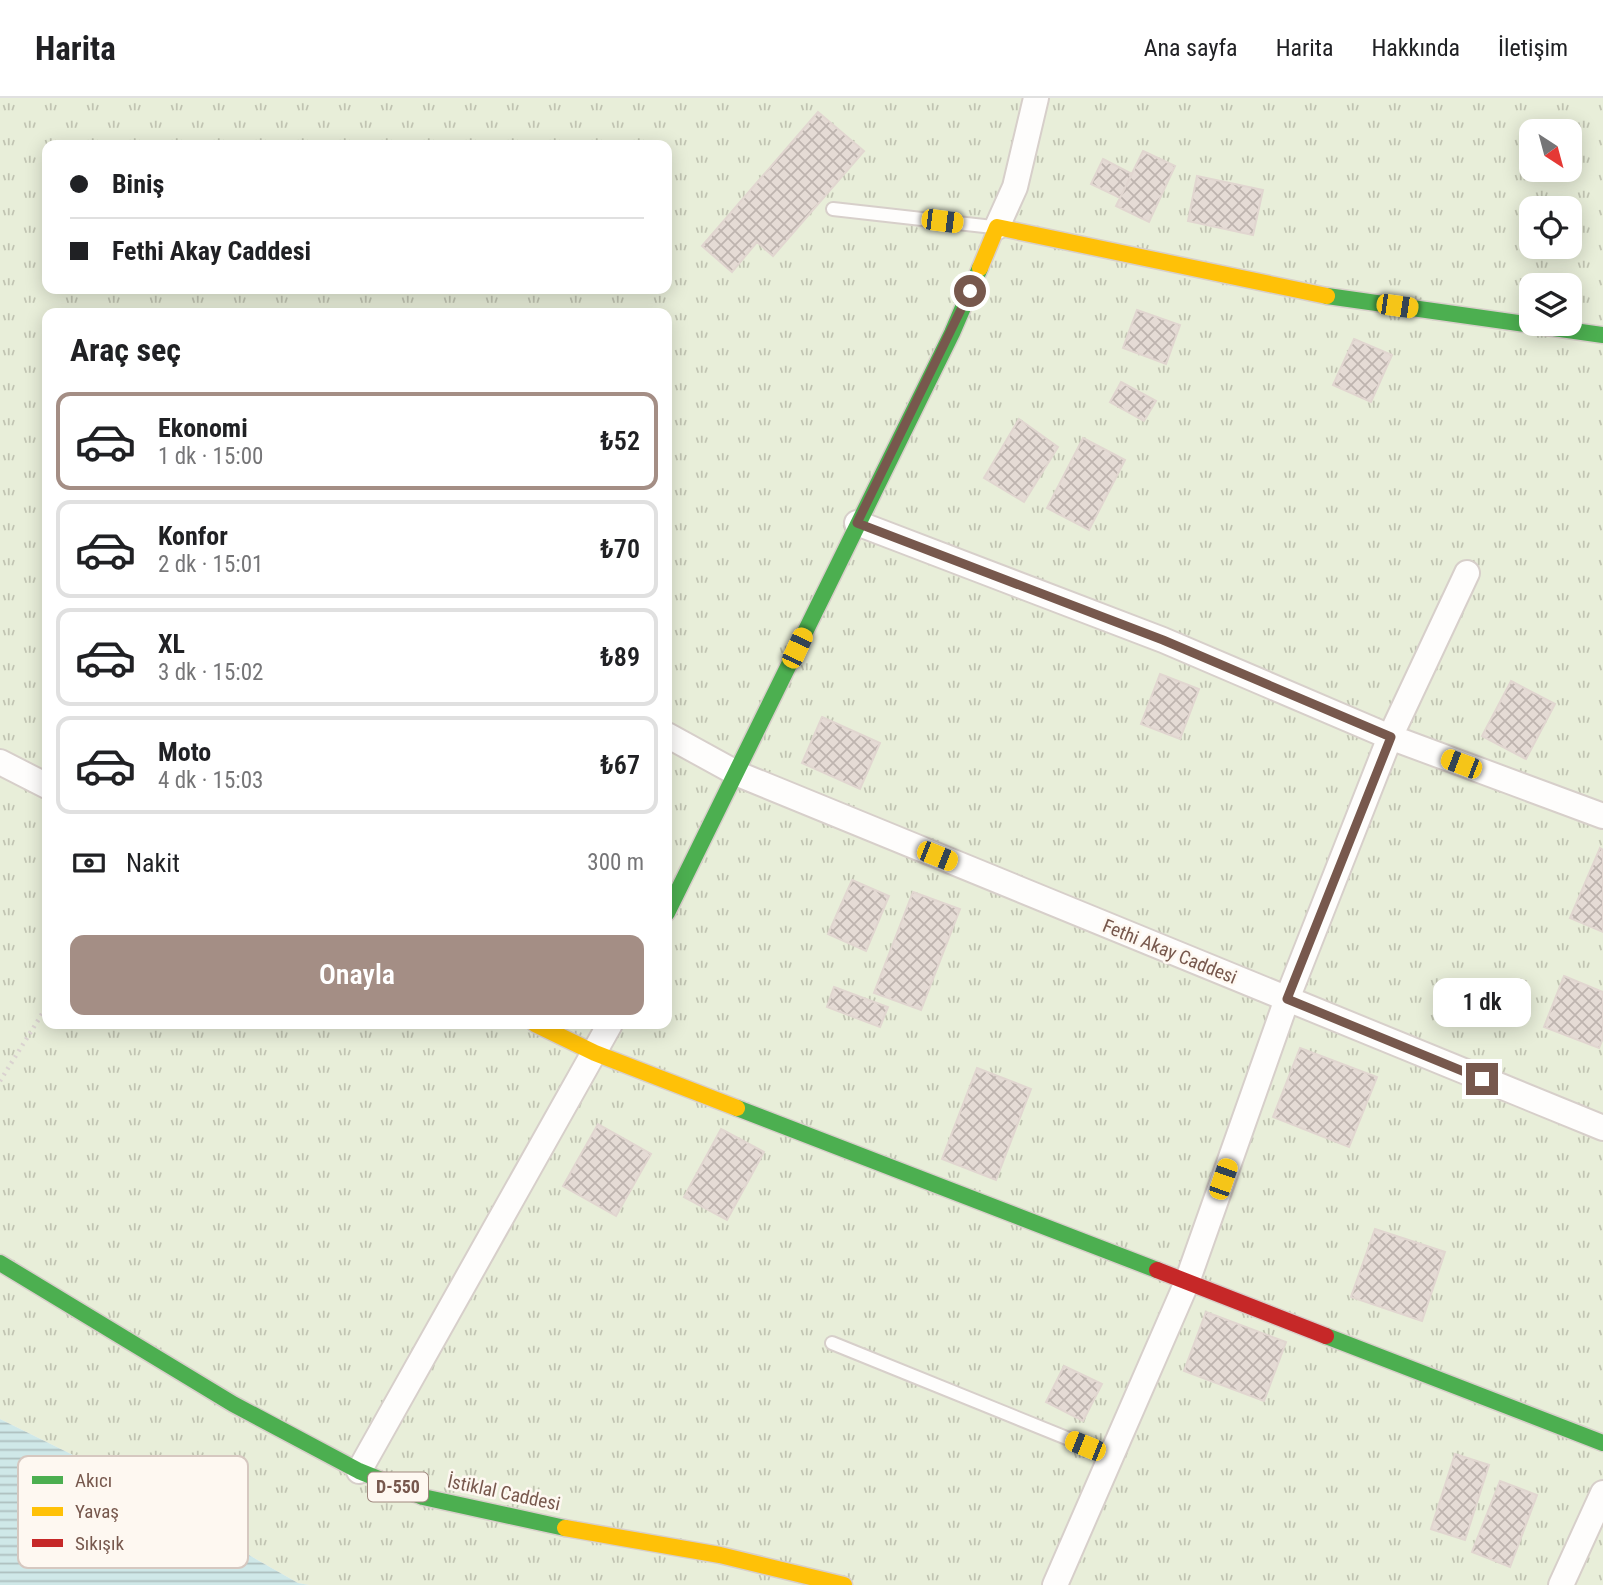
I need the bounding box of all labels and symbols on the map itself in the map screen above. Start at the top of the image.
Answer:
north arrow [1519,119,1582,182]
car [920,208,965,234]
route start [954,275,986,307]
car [1375,293,1420,319]
car [779,625,816,671]
car [1438,747,1485,781]
car [914,838,961,874]
street label: Fethi Akay Caddesi [1099,914,1240,989]
callout: 1 dk [1433,978,1531,1026]
route end [1466,1063,1498,1095]
car [1207,1156,1240,1202]
car [1062,1428,1109,1464]
legend [18,1456,248,1568]
text: Akıcı [75,1469,112,1492]
street label: İstiklal Caddesi [445,1469,562,1516]
road number: D-550 [368,1472,428,1502]
text: Yavaş [75,1500,119,1523]
text: Sıkışık [75,1532,124,1555]

